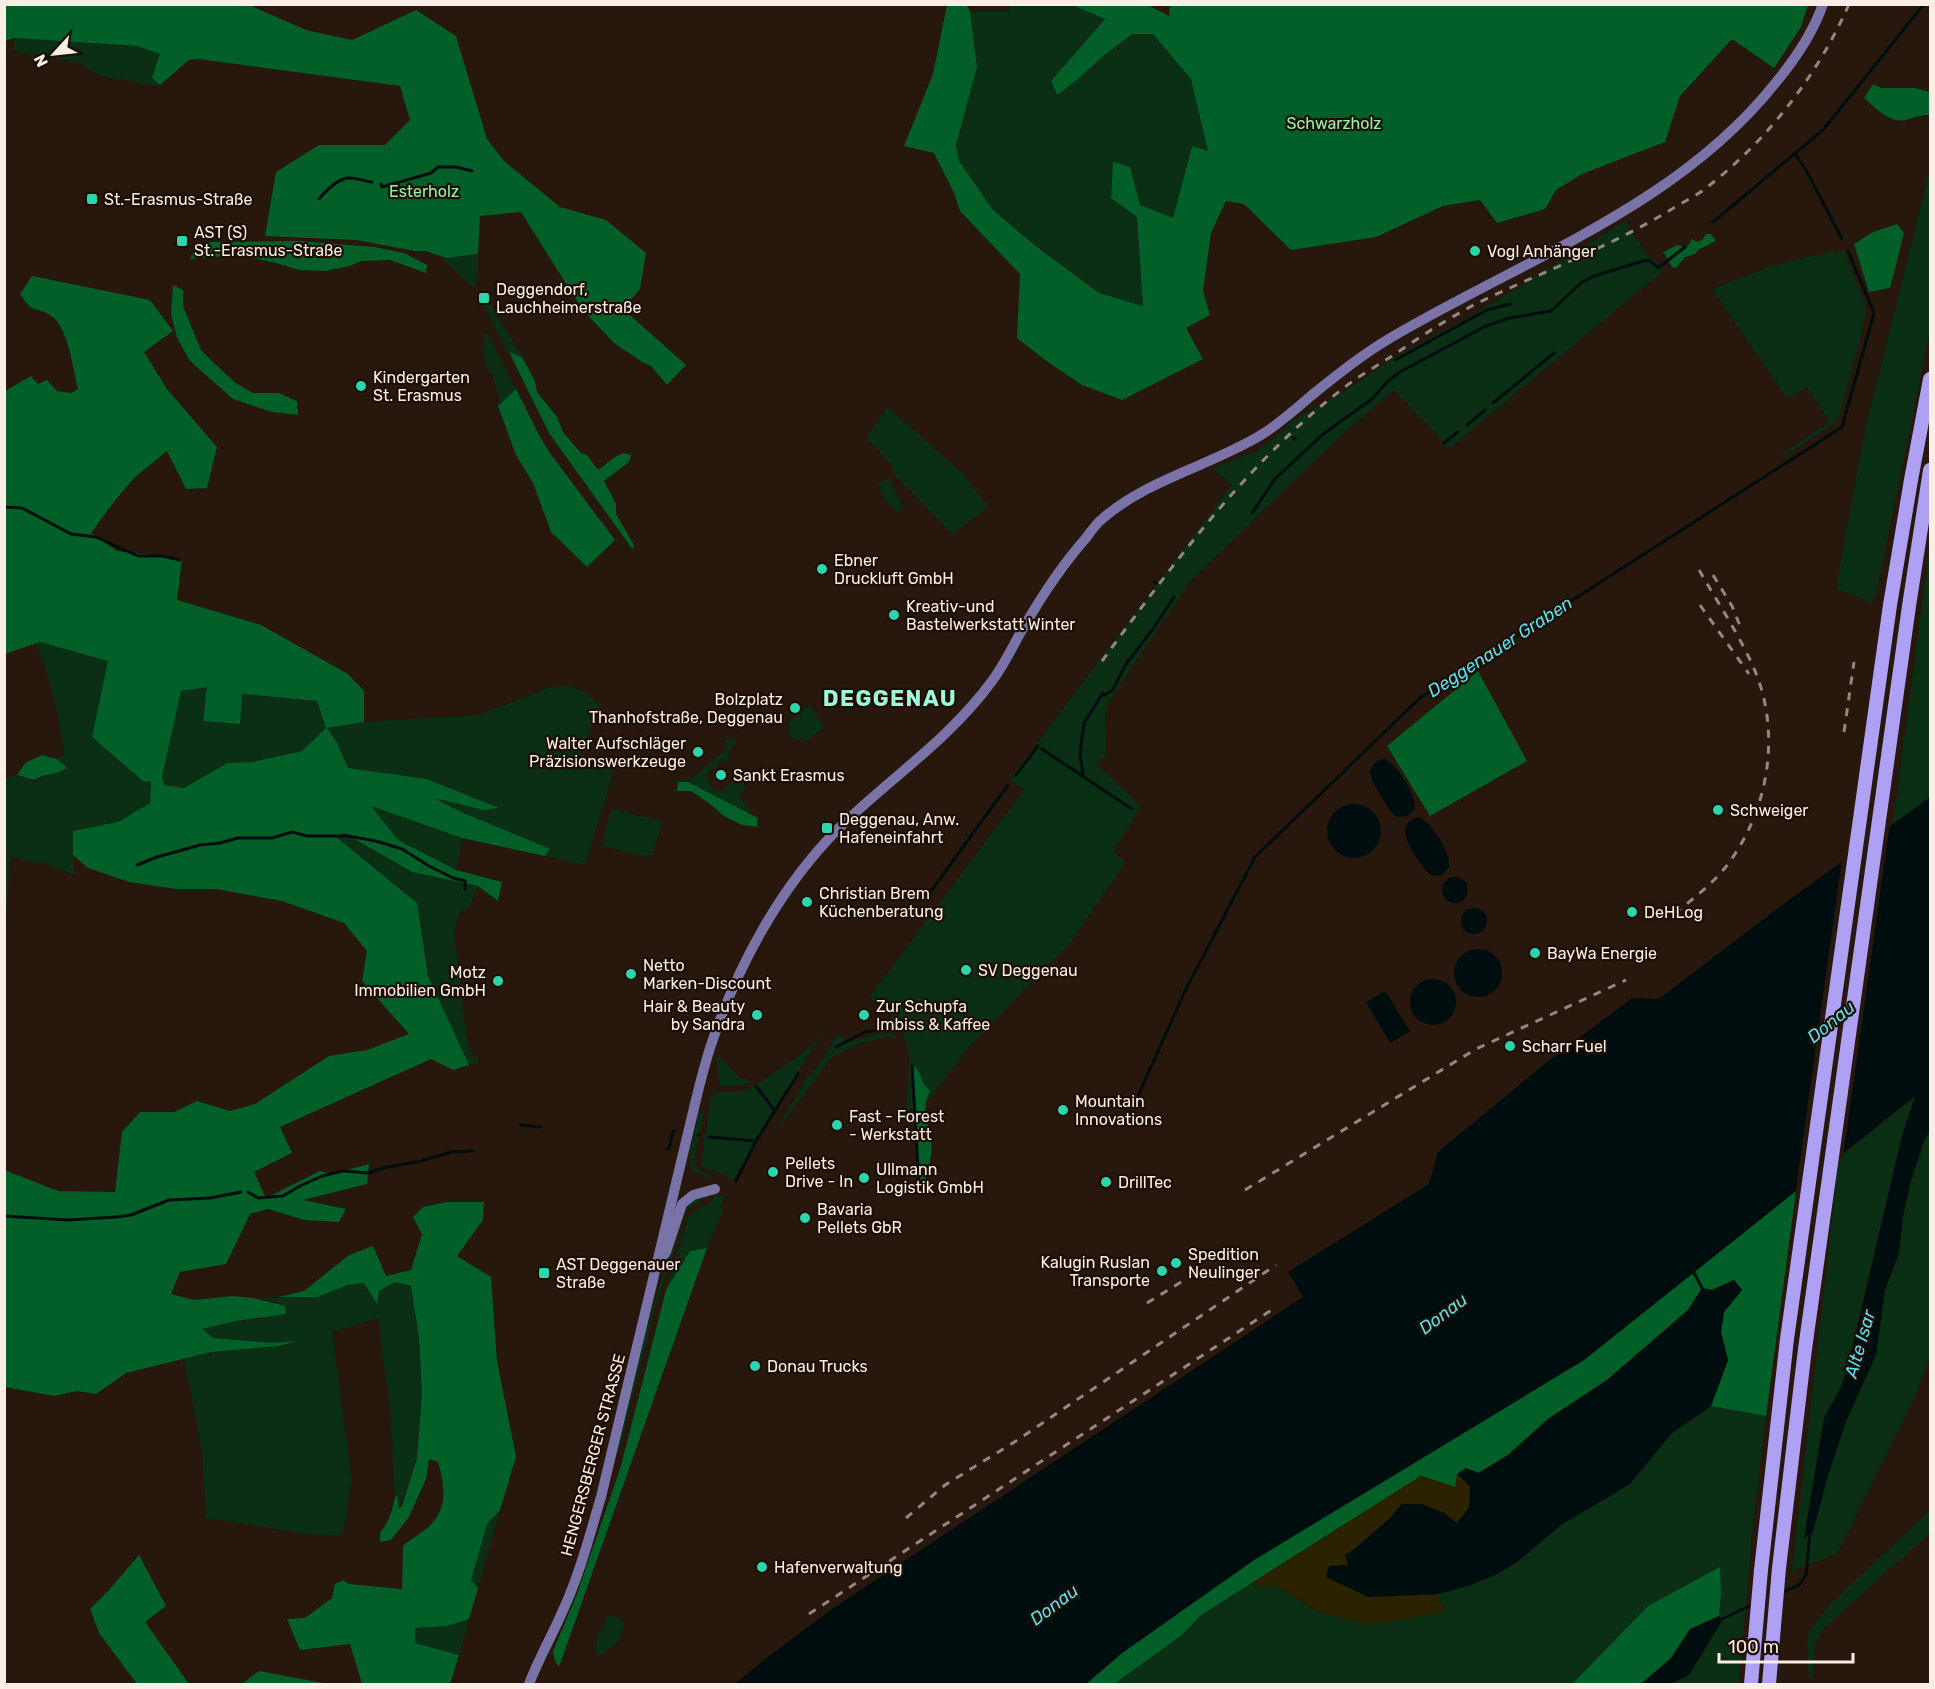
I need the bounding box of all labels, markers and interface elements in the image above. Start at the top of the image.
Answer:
north arrow [24,24,84,84]
text: N [30,51,52,70]
park label: Schwarzholz [1286,114,1382,133]
park label: Esterholz [389,182,459,201]
place label: St.-Erasmus-Straße [104,190,252,209]
marker: St.-Erasmus-Straße [85,192,99,206]
place label: AST (S) St.-Erasmus-Straße [194,223,342,260]
marker: AST (S) St.-Erasmus-Straße [175,234,189,248]
place label: Vogl Anhänger [1487,242,1596,261]
marker: Vogl Anhänger [1468,244,1482,258]
place label: Deggendorf, Lauchheimerstraße [496,280,641,317]
marker: Deggendorf, Lauchheimerstraße [477,291,491,305]
place label: Kindergarten St. Erasmus [373,368,470,405]
marker: Kindergarten St. Erasmus [354,379,368,393]
place label: Ebner Druckluft GmbH [834,551,954,588]
marker: Ebner Druckluft GmbH [815,562,829,576]
water label: Deggenauer Graben [1423,592,1577,702]
place label: Kreativ-und Bastelwerkstatt Winter [906,597,1075,634]
marker: Kreativ-und Bastelwerkstatt Winter [887,608,901,622]
district label: DEGGENAU [823,685,957,712]
place label: Bolzplatz Thanhofstraße, Deggenau [589,690,783,727]
marker: Bolzplatz Thanhofstraße, Deggenau [788,701,802,715]
place label: Walter Aufschläger Präzisionswerkzeuge [529,734,686,771]
marker: Walter Aufschläger Präzisionswerkzeuge [691,745,705,759]
place label: Sankt Erasmus [733,766,845,785]
marker: Sankt Erasmus [714,768,728,782]
place label: Schweiger [1730,801,1808,820]
marker: Schweiger [1711,803,1725,817]
place label: Deggenau, Anw. Hafeneinfahrt [839,810,959,847]
marker: Deggenau, Anw. Hafeneinfahrt [820,821,834,835]
place label: Christian Brem Küchenberatung [819,884,943,921]
marker: Christian Brem Küchenberatung [800,895,814,909]
place label: DeHLog [1644,903,1703,922]
marker: DeHLog [1625,905,1639,919]
place label: BayWa Energie [1547,944,1657,963]
marker: BayWa Energie [1528,946,1542,960]
place label: Netto Marken-Discount [643,956,771,993]
place label: SV Deggenau [978,961,1078,980]
place label: Motz Immobilien GmbH [354,963,486,1000]
marker: SV Deggenau [959,963,973,977]
marker: Netto Marken-Discount [624,967,638,981]
marker: Motz Immobilien GmbH [491,974,505,988]
water label: Donau [1803,996,1859,1048]
place label: Hair & Beauty by Sandra [643,997,745,1034]
place label: Zur Schupfa Imbiss & Kaffee [876,997,990,1034]
marker: Hair & Beauty by Sandra [750,1008,764,1022]
marker: Zur Schupfa Imbiss & Kaffee [857,1008,871,1022]
place label: Scharr Fuel [1522,1037,1607,1056]
marker: Scharr Fuel [1503,1039,1517,1053]
place label: Mountain Innovations [1075,1092,1162,1129]
marker: Mountain Innovations [1056,1103,1070,1117]
place label: Fast - Forest - Werkstatt [849,1107,944,1144]
marker: Fast - Forest - Werkstatt [830,1118,844,1132]
place label: Pellets Drive - In [785,1154,853,1191]
place label: Ullmann Logistik GmbH [876,1160,984,1197]
marker: Pellets Drive - In [766,1165,780,1179]
marker: Ullmann Logistik GmbH [857,1171,871,1185]
place label: DrillTec [1118,1173,1172,1192]
marker: DrillTec [1099,1175,1113,1189]
place label: Bavaria Pellets GbR [817,1200,902,1237]
marker: Bavaria Pellets GbR [798,1211,812,1225]
place label: Spedition Neulinger [1188,1245,1260,1282]
place label: Kalugin Ruslan Transporte [1040,1253,1150,1290]
place label: AST Deggenauer Straße [556,1255,680,1292]
marker: Spedition Neulinger [1169,1256,1183,1270]
marker: Kalugin Ruslan Transporte [1155,1264,1169,1278]
marker: AST Deggenauer Straße [537,1266,551,1280]
water label: Donau [1414,1289,1472,1339]
water label: Alte Isar [1840,1306,1880,1381]
street label: HENGERSBERGER STRASSE [557,1352,629,1558]
place label: Donau Trucks [767,1357,868,1376]
marker: Donau Trucks [748,1359,762,1373]
place label: Hafenverwaltung [774,1558,903,1577]
marker: Hafenverwaltung [755,1560,769,1574]
water label: Donau [1025,1580,1083,1630]
scale bar [1719,1626,1852,1664]
text: 100 m [1728,1636,1779,1658]

